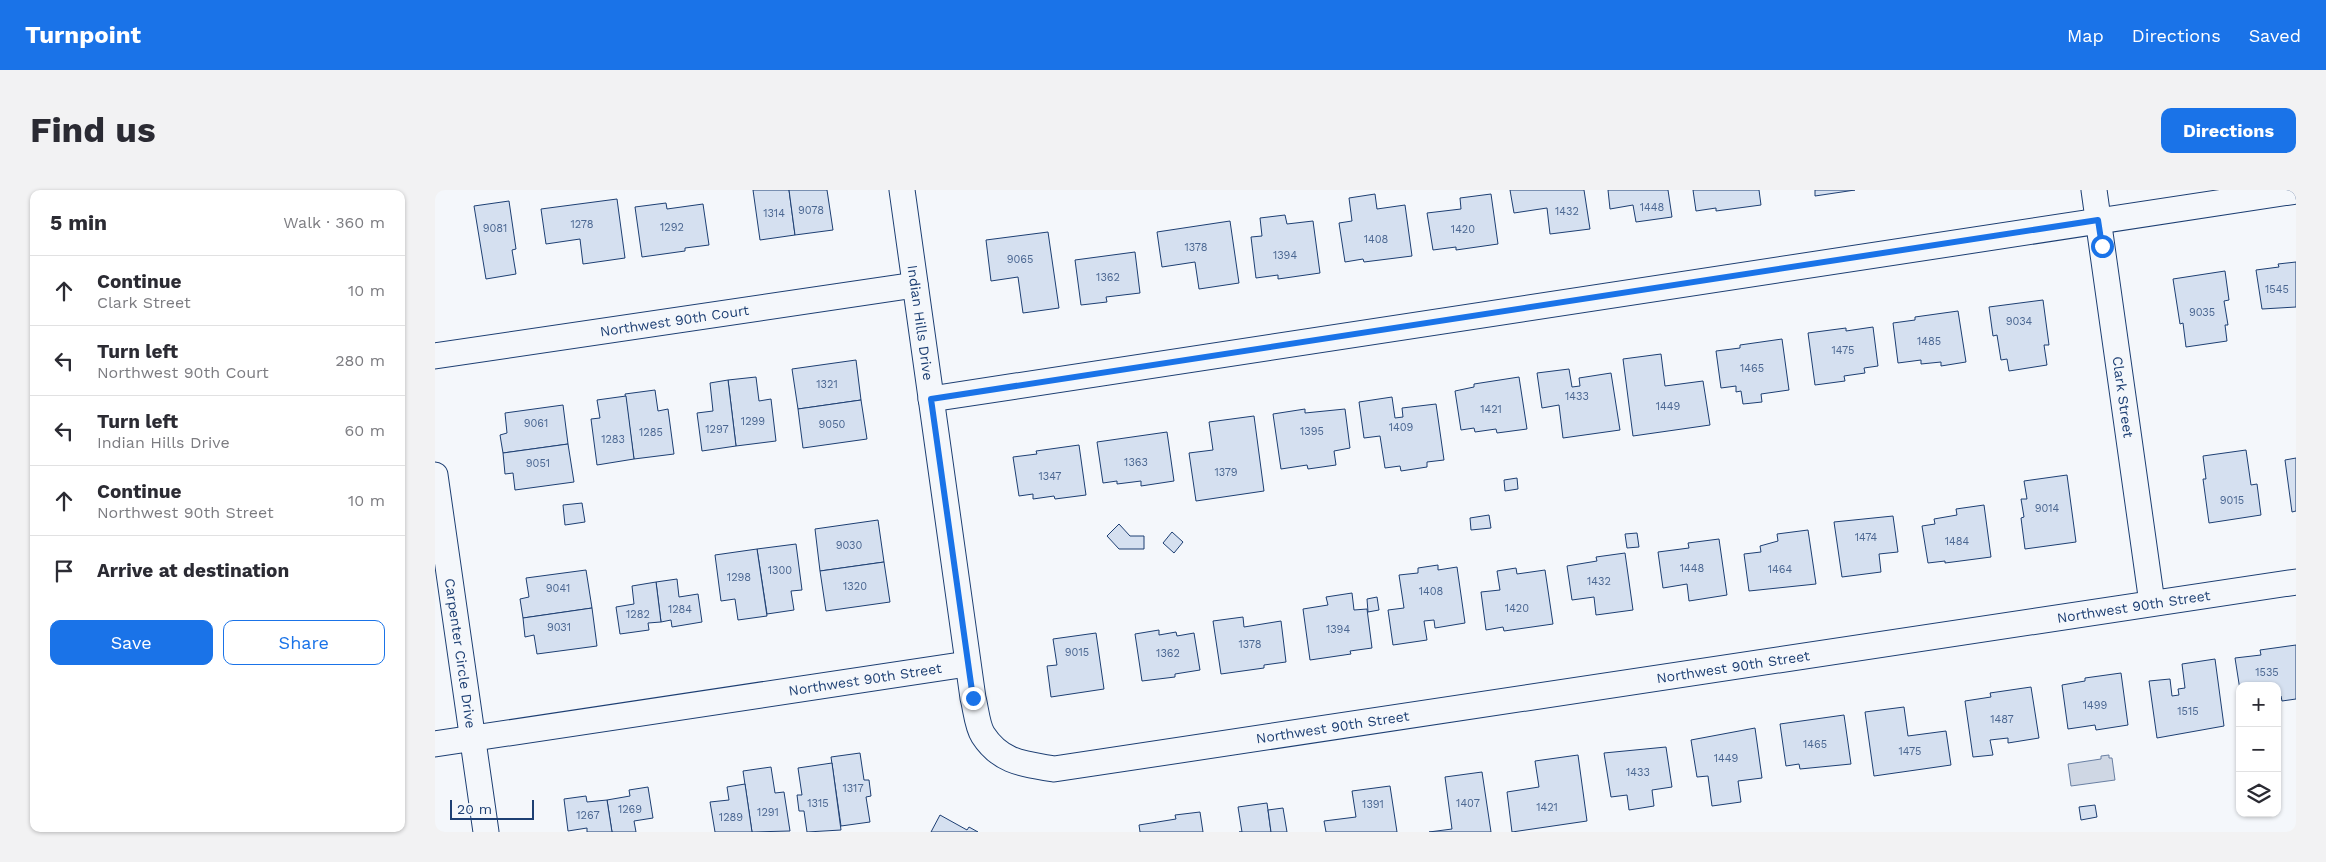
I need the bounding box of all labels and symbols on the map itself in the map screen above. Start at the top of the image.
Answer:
house number: 1448 [1640,201,1664,214]
house number: 9078 [798,204,824,217]
house number: 1432 [1555,205,1579,218]
house number: 1314 [763,207,785,220]
house number: 1278 [570,218,594,231]
house number: 1292 [660,221,684,234]
house number: 9081 [483,222,507,235]
house number: 1420 [1451,223,1475,236]
house number: 1408 [1364,233,1389,246]
route start [2091,235,2114,258]
house number: 1378 [1185,241,1208,254]
house number: 1394 [1273,249,1297,262]
house number: 9065 [1007,253,1033,266]
street label: Indian Hills Drive [905,264,937,381]
house number: 1362 [1096,271,1120,284]
house number: 1545 [2265,283,2289,296]
street label: Northwest 90th Court [599,302,750,340]
house number: 9035 [2189,306,2215,319]
house number: 9034 [2006,315,2033,328]
house number: 1485 [1917,335,1941,348]
house number: 1475 [1831,344,1855,357]
street label: Clark Street [2109,355,2137,439]
house number: 1465 [1740,362,1764,375]
house number: 1321 [816,378,838,391]
house number: 1433 [1565,390,1589,403]
house number: 1449 [1656,400,1680,413]
house number: 1421 [1480,403,1502,416]
house number: 1299 [741,415,765,428]
house number: 9061 [524,417,548,430]
house number: 9050 [819,418,846,431]
house number: 1409 [1389,421,1414,434]
house number: 1297 [705,423,729,436]
house number: 1395 [1300,425,1324,438]
house number: 1285 [639,426,663,439]
house number: 1283 [601,433,625,446]
house number: 1363 [1124,456,1148,469]
house number: 9051 [526,457,550,470]
house number: 1379 [1214,466,1238,479]
house number: 1347 [1038,470,1062,483]
house number: 9015 [2220,494,2244,507]
house number: 9014 [2035,502,2060,515]
house number: 1474 [1855,531,1878,544]
house number: 1484 [1945,535,1970,548]
house number: 9030 [836,539,862,552]
house number: 1448 [1680,562,1704,575]
house number: 1464 [1768,563,1792,576]
house number: 1300 [768,564,792,577]
house number: 1298 [727,571,751,584]
house number: 1432 [1587,575,1611,588]
street label: Carpenter Circle Drive [442,577,479,729]
house number: 1320 [843,580,867,593]
house number: 9041 [546,582,570,595]
house number: 1408 [1419,585,1444,598]
street label: Northwest 90th Street [2056,587,2211,626]
house number: 1420 [1505,602,1529,615]
house number: 1284 [668,603,692,616]
house number: 1282 [626,608,650,621]
house number: 9031 [547,621,571,634]
house number: 1394 [1326,623,1350,636]
house number: 1378 [1239,638,1262,651]
house number: 9015 [1065,646,1089,659]
house number: 1362 [1156,647,1180,660]
street label: Northwest 90th Street [1655,647,1811,686]
street label: Northwest 90th Street [787,660,943,699]
house number: 1535 [2255,666,2279,679]
route end [962,687,985,710]
house number: 1499 [2083,699,2108,712]
house number: 1515 [2177,705,2199,718]
street label: Northwest 90th Street [1255,708,1410,746]
house number: 1487 [1990,713,2014,726]
house number: 1465 [1803,738,1827,751]
house number: 1475 [1898,745,1922,758]
house number: 1449 [1714,752,1738,765]
house number: 1433 [1626,766,1650,779]
house number: 1317 [842,782,864,795]
scale bar [450,797,534,820]
house number: 1315 [807,797,829,810]
house number: 1407 [1456,797,1480,810]
house number: 1391 [1362,798,1384,811]
house number: 1421 [1536,801,1558,814]
house number: 1269 [618,803,642,816]
house number: 1291 [757,806,779,819]
house number: 1267 [576,809,600,822]
house number: 1289 [719,811,743,824]

